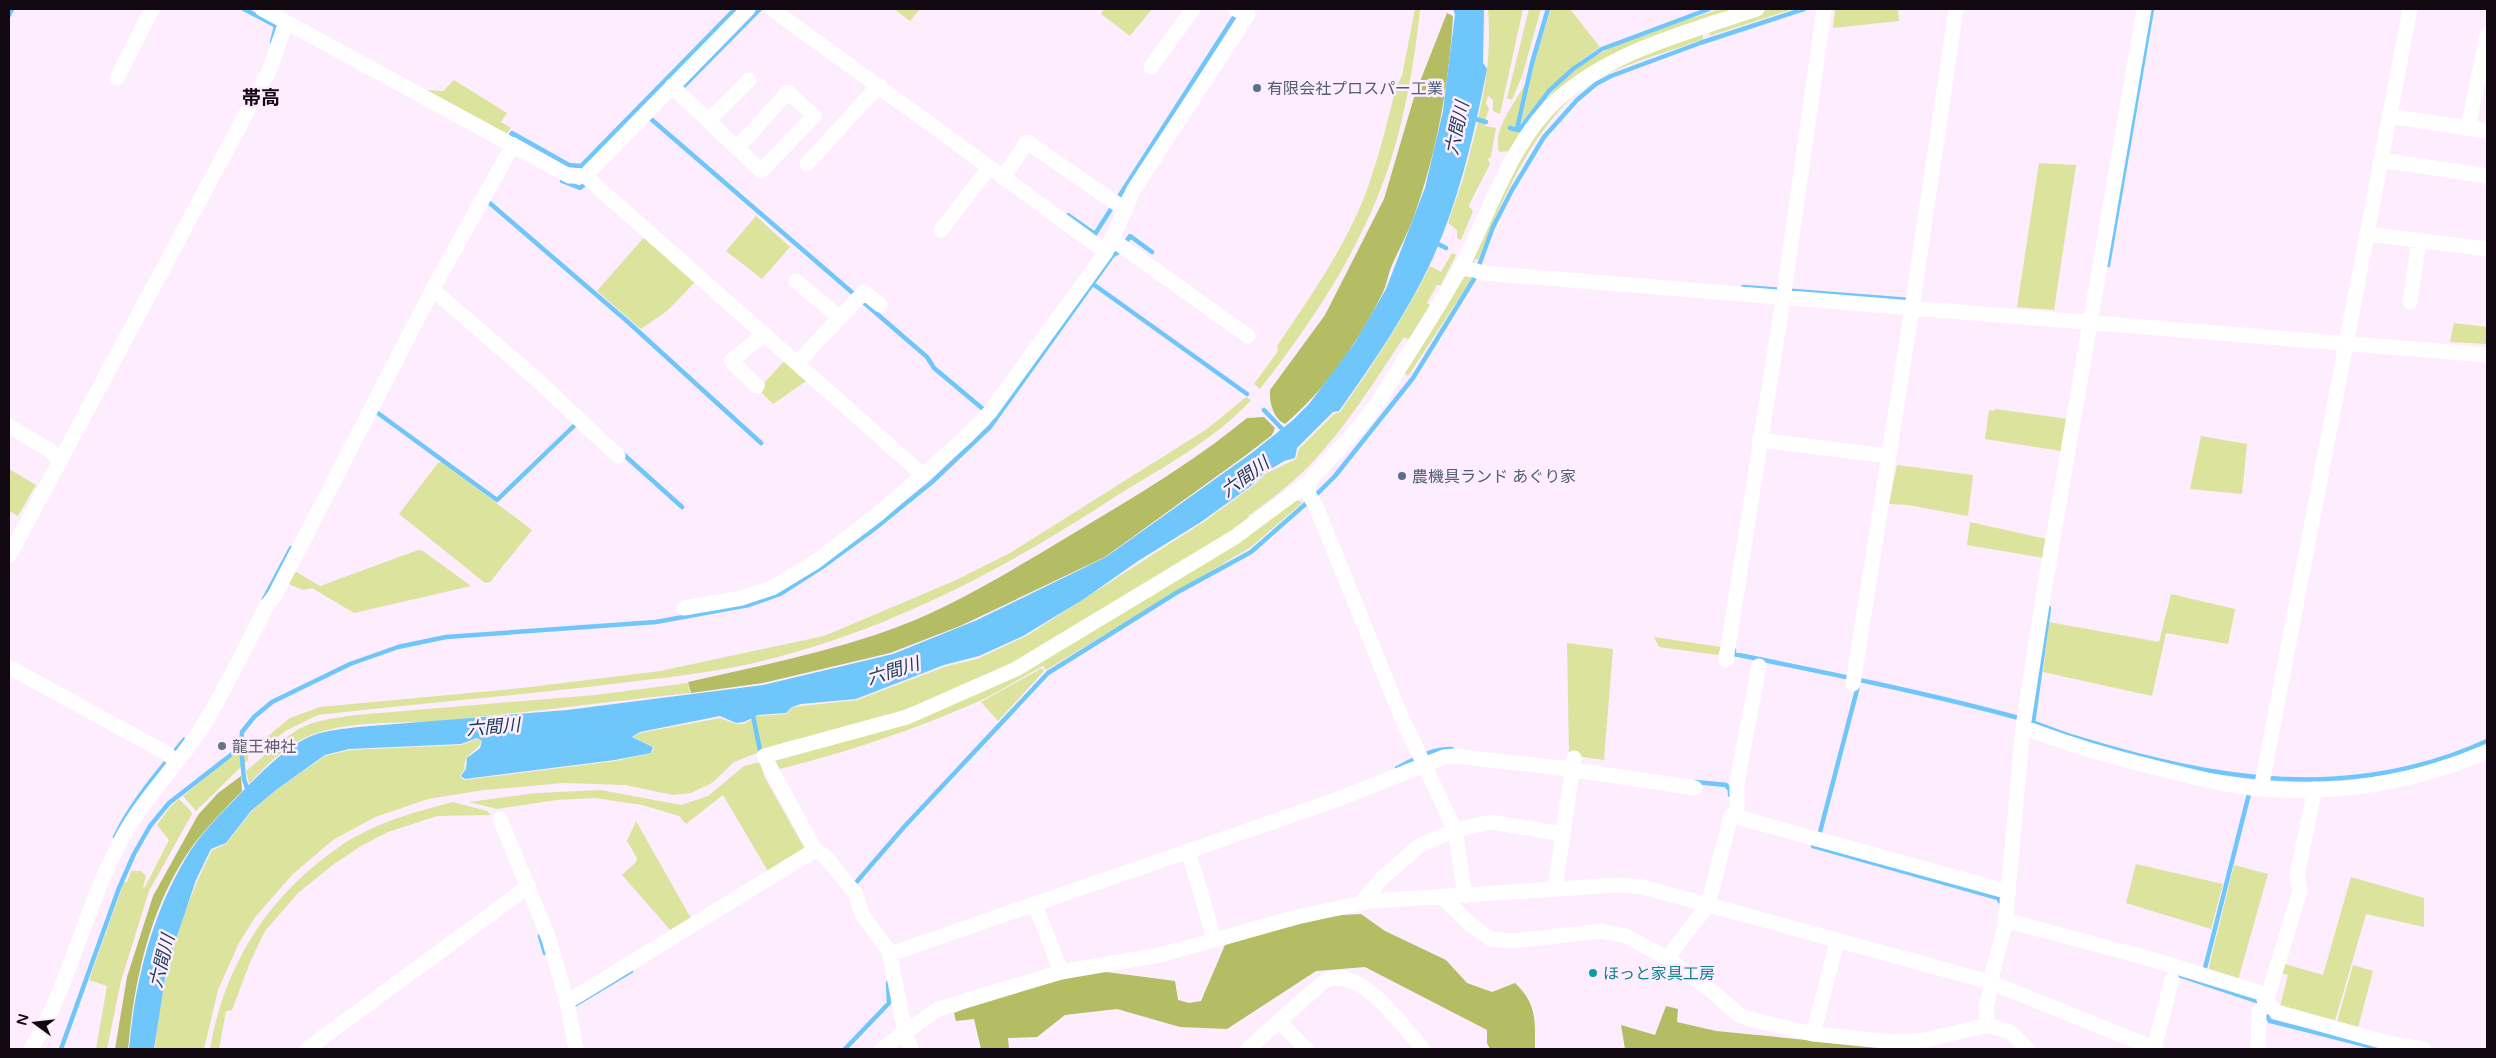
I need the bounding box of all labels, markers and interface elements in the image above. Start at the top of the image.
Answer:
place label: 有限会社プロスパー工業 [1267,79,1443,99]
marker: 有限会社プロスパー工業 [1251,82,1263,94]
district label: 帯高 [242,87,280,109]
water label: 六間川 [1441,97,1474,157]
water label: 六間川 [1217,451,1275,502]
place label: 農機具ランド あぐり家 [1412,467,1576,487]
marker: 農機具ランド あぐり家 [1396,470,1408,482]
water label: 六間川 [864,652,924,689]
water label: 六間川 [465,714,523,740]
place label: 龍王神社 [232,737,296,757]
marker: 龍王神社 [216,740,228,752]
water label: 六間川 [145,930,180,990]
place label: ほっと家具工房 [1603,964,1715,984]
marker: ほっと家具工房 [1587,967,1599,979]
north arrow [10,998,60,1048]
text: N [13,1012,33,1027]

